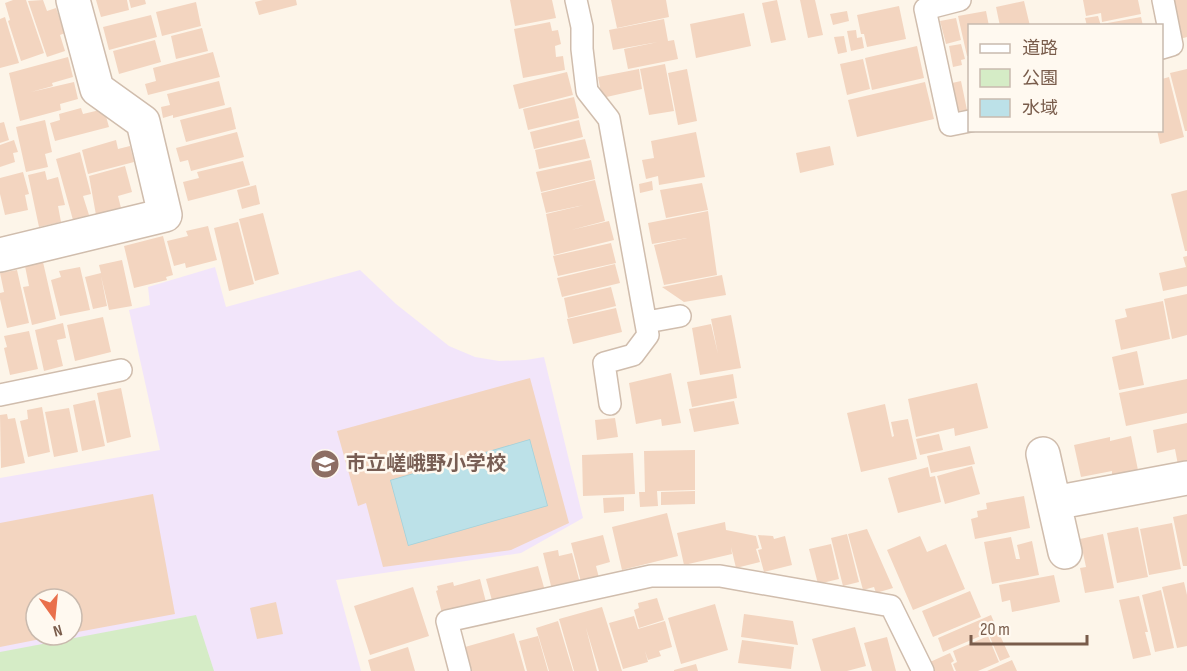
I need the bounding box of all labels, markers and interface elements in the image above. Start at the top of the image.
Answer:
legend [968,24,1163,132]
text: 道路 [1022,38,1058,59]
text: 公園 [1022,68,1058,89]
text: 水域 [1022,98,1058,119]
school or university icon: 市立嵯峨野小学校 [309,448,341,480]
place label: 市立嵯峨野小学校 [346,452,506,476]
north arrow [24,587,84,647]
scale bar [971,608,1086,646]
text: 20 m [980,619,1010,640]
text: N [51,620,64,640]

